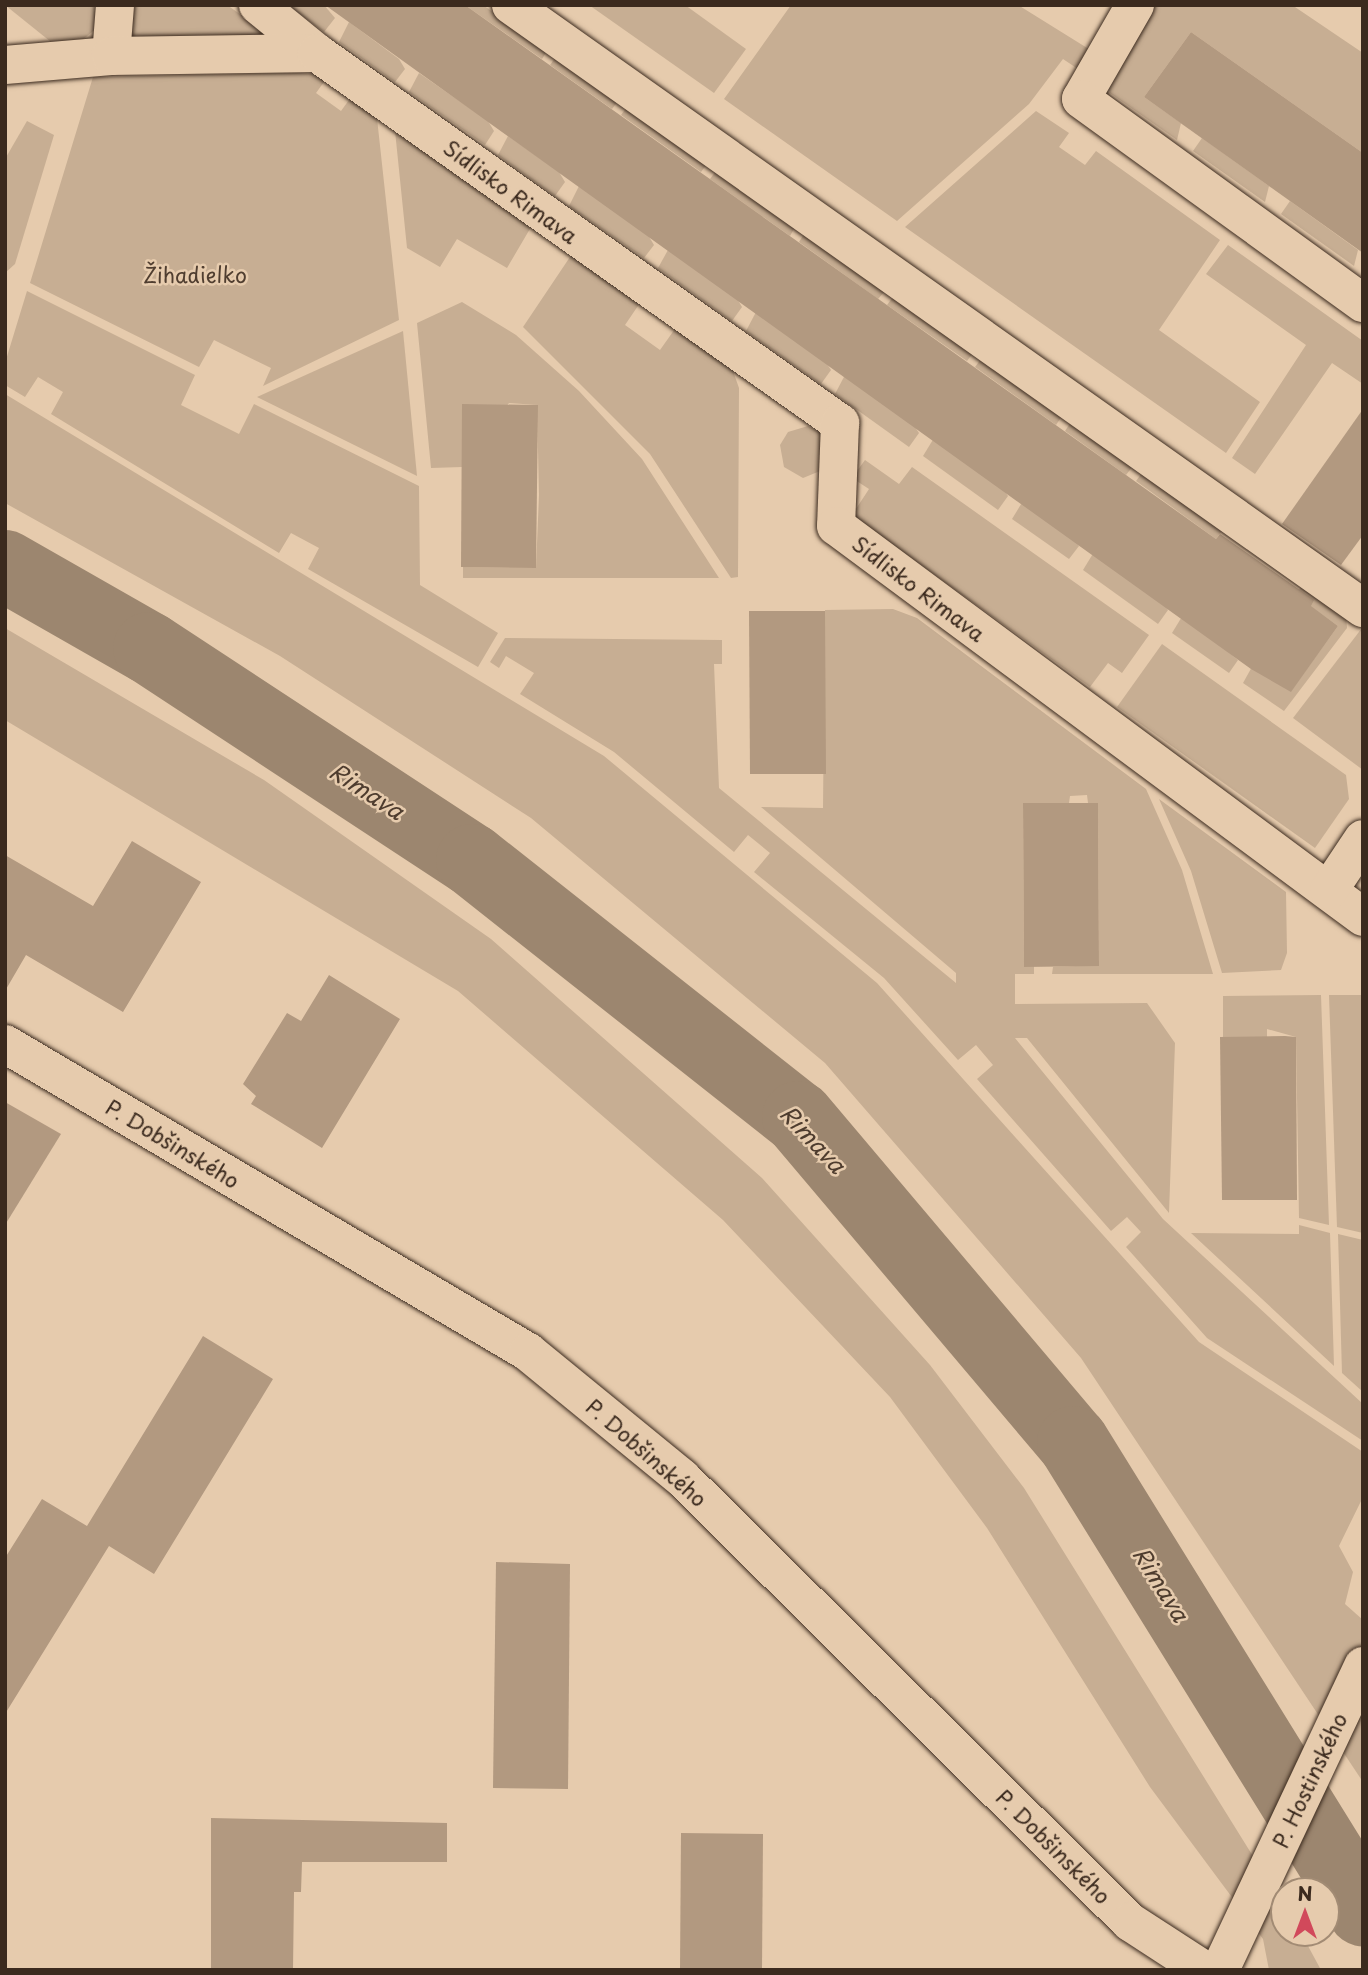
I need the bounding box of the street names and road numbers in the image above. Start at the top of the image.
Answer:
street label: Sídlisko Rimava [439,134,583,248]
street label: Sídlisko Rimava [848,530,990,646]
street label: P. Dobšinského [102,1093,244,1193]
street label: P. Dobšinského [582,1393,712,1511]
street label: P. Hostinského [1267,1709,1351,1851]
street label: P. Dobšinského [992,1784,1116,1908]

